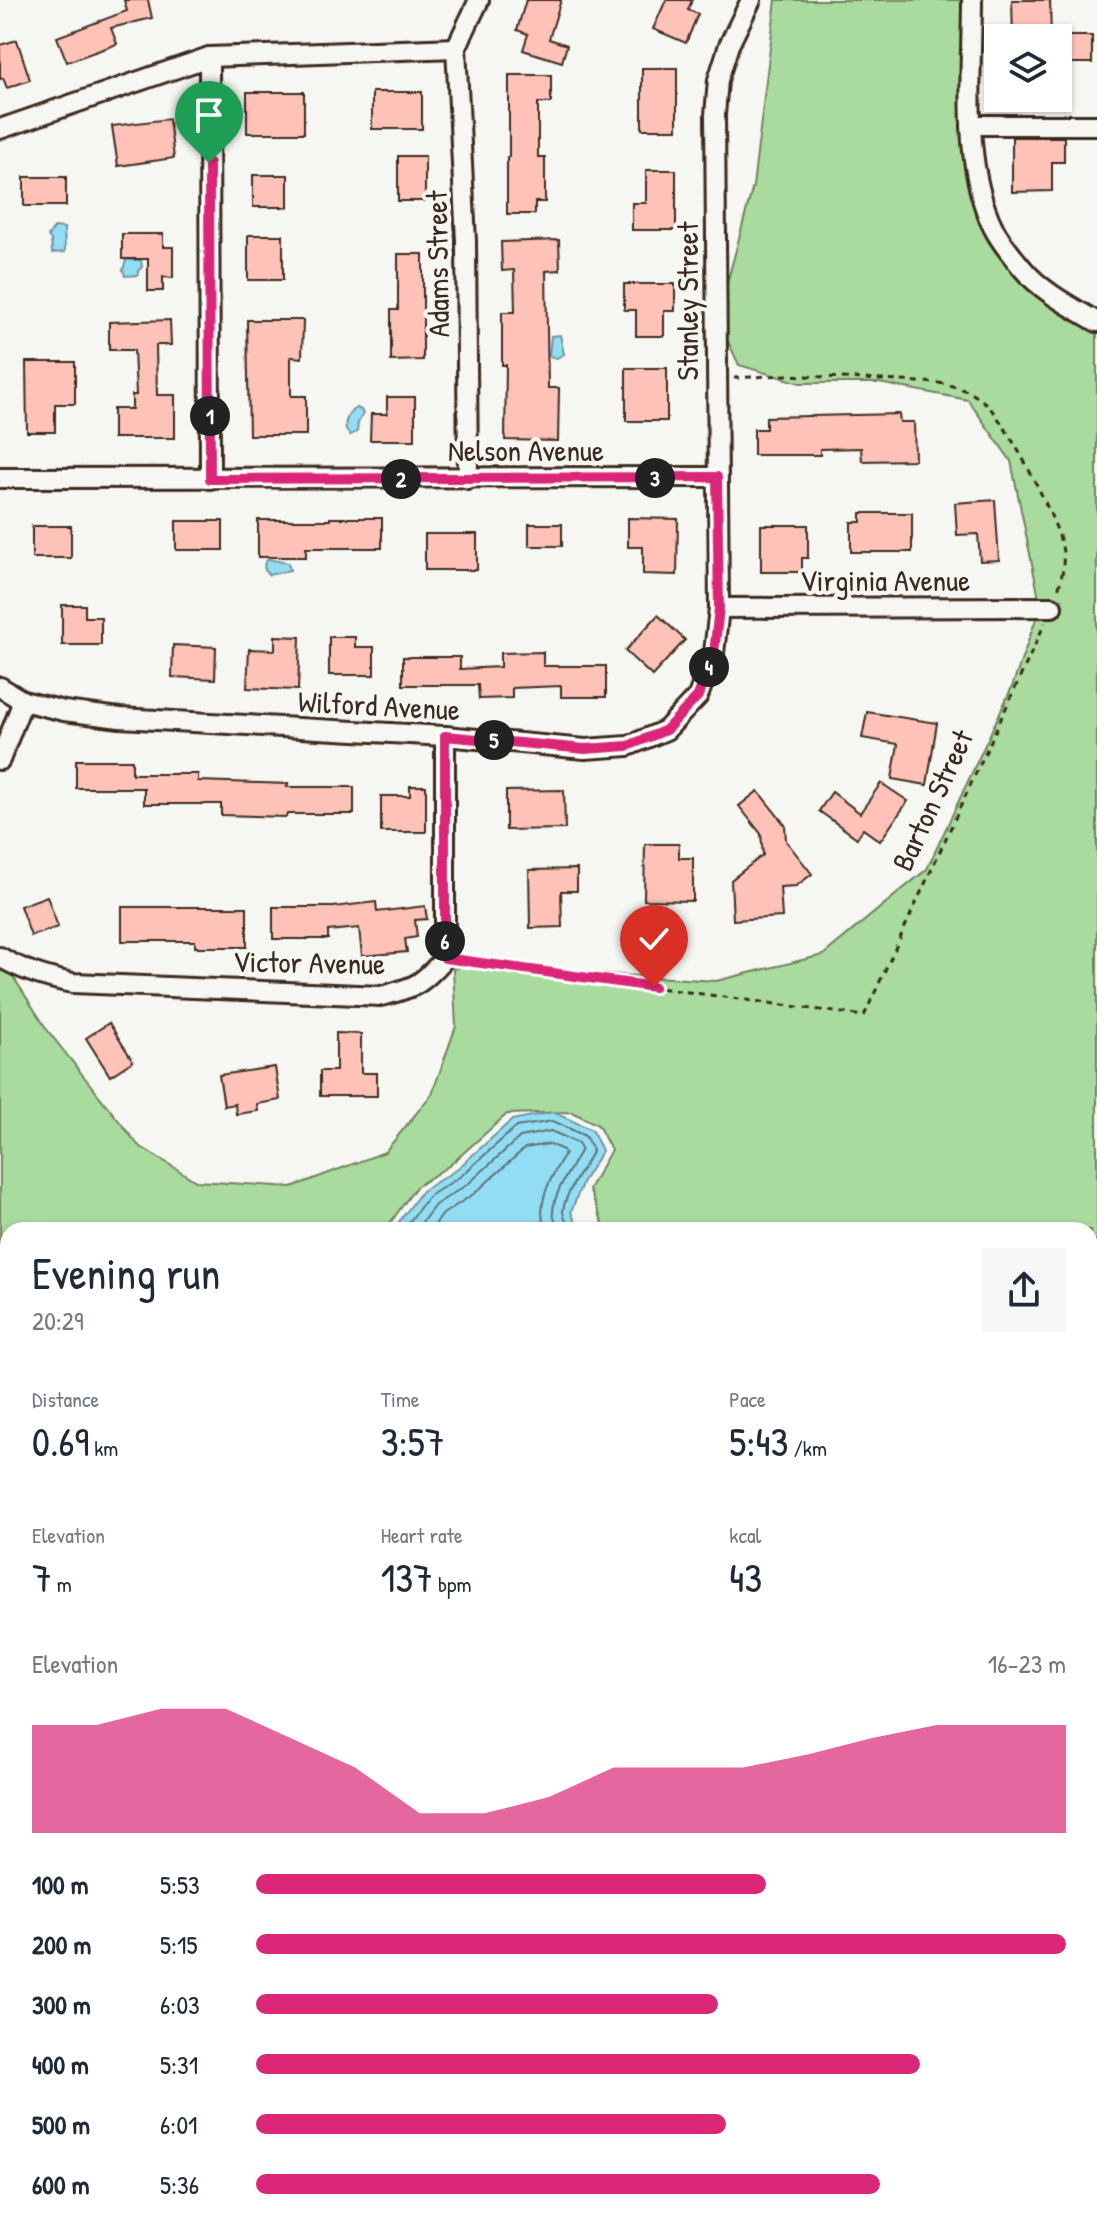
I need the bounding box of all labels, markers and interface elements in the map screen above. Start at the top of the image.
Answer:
map controls [984,24,1072,112]
button: layers [984,24,1072,112]
pin [175,81,243,163]
icon: arrive [187,93,231,137]
street label: Adams Street [416,190,458,338]
street label: Stanley Street [667,221,707,380]
pin: 1 [190,396,230,436]
text: 1 [206,401,214,431]
street label: Nelson Avenue [448,430,604,470]
pin: 3 [635,458,675,498]
pin: 2 [381,459,421,499]
text: 3 [650,463,660,493]
text: 2 [396,464,406,494]
street label: Virginia Avenue [800,560,970,600]
pin: 4 [689,647,729,687]
text: 4 [705,652,713,682]
street label: Wilford Avenue [297,681,461,729]
pin: 5 [474,720,514,760]
street label: Barton Street [882,722,982,877]
text: 5 [489,725,499,755]
pin [620,905,688,987]
icon: check [632,917,676,961]
pin: 6 [425,921,465,961]
text: 6 [441,926,449,956]
street label: Victor Avenue [233,941,385,983]
text: Evening run [32,1243,220,1303]
button: share [982,1248,1066,1332]
text: 20:29 [32,1303,84,1338]
text: Distance [32,1384,99,1414]
text: Time [381,1384,420,1414]
text: Pace [729,1384,766,1414]
text: 0.69 [32,1414,89,1468]
text: 3:57 [381,1414,445,1468]
text: 5:43 [729,1414,788,1468]
text: km [89,1433,118,1463]
text: /km [788,1433,827,1463]
text: Elevation [32,1520,105,1550]
text: Heart rate [381,1520,463,1550]
text: kcal [729,1520,761,1550]
text: 7 [32,1550,52,1604]
text: 137 [381,1550,433,1604]
text: 43 [729,1550,762,1604]
text: m [52,1569,72,1599]
text: bpm [433,1569,471,1599]
text: Elevation [32,1646,118,1681]
text: 16–23 m [988,1646,1066,1681]
text: 100 m [32,1867,88,1902]
text: 5:53 [160,1867,200,1902]
text: 200 m [32,1927,91,1962]
text: 5:15 [160,1927,197,1962]
text: 300 m [32,1987,91,2022]
text: 6:03 [160,1987,200,2022]
text: 400 m [32,2047,89,2082]
text: 5:31 [160,2047,198,2082]
text: 500 m [32,2107,90,2142]
text: 6:01 [160,2107,198,2142]
text: 600 m [32,2167,89,2202]
text: 5:36 [160,2167,199,2202]

